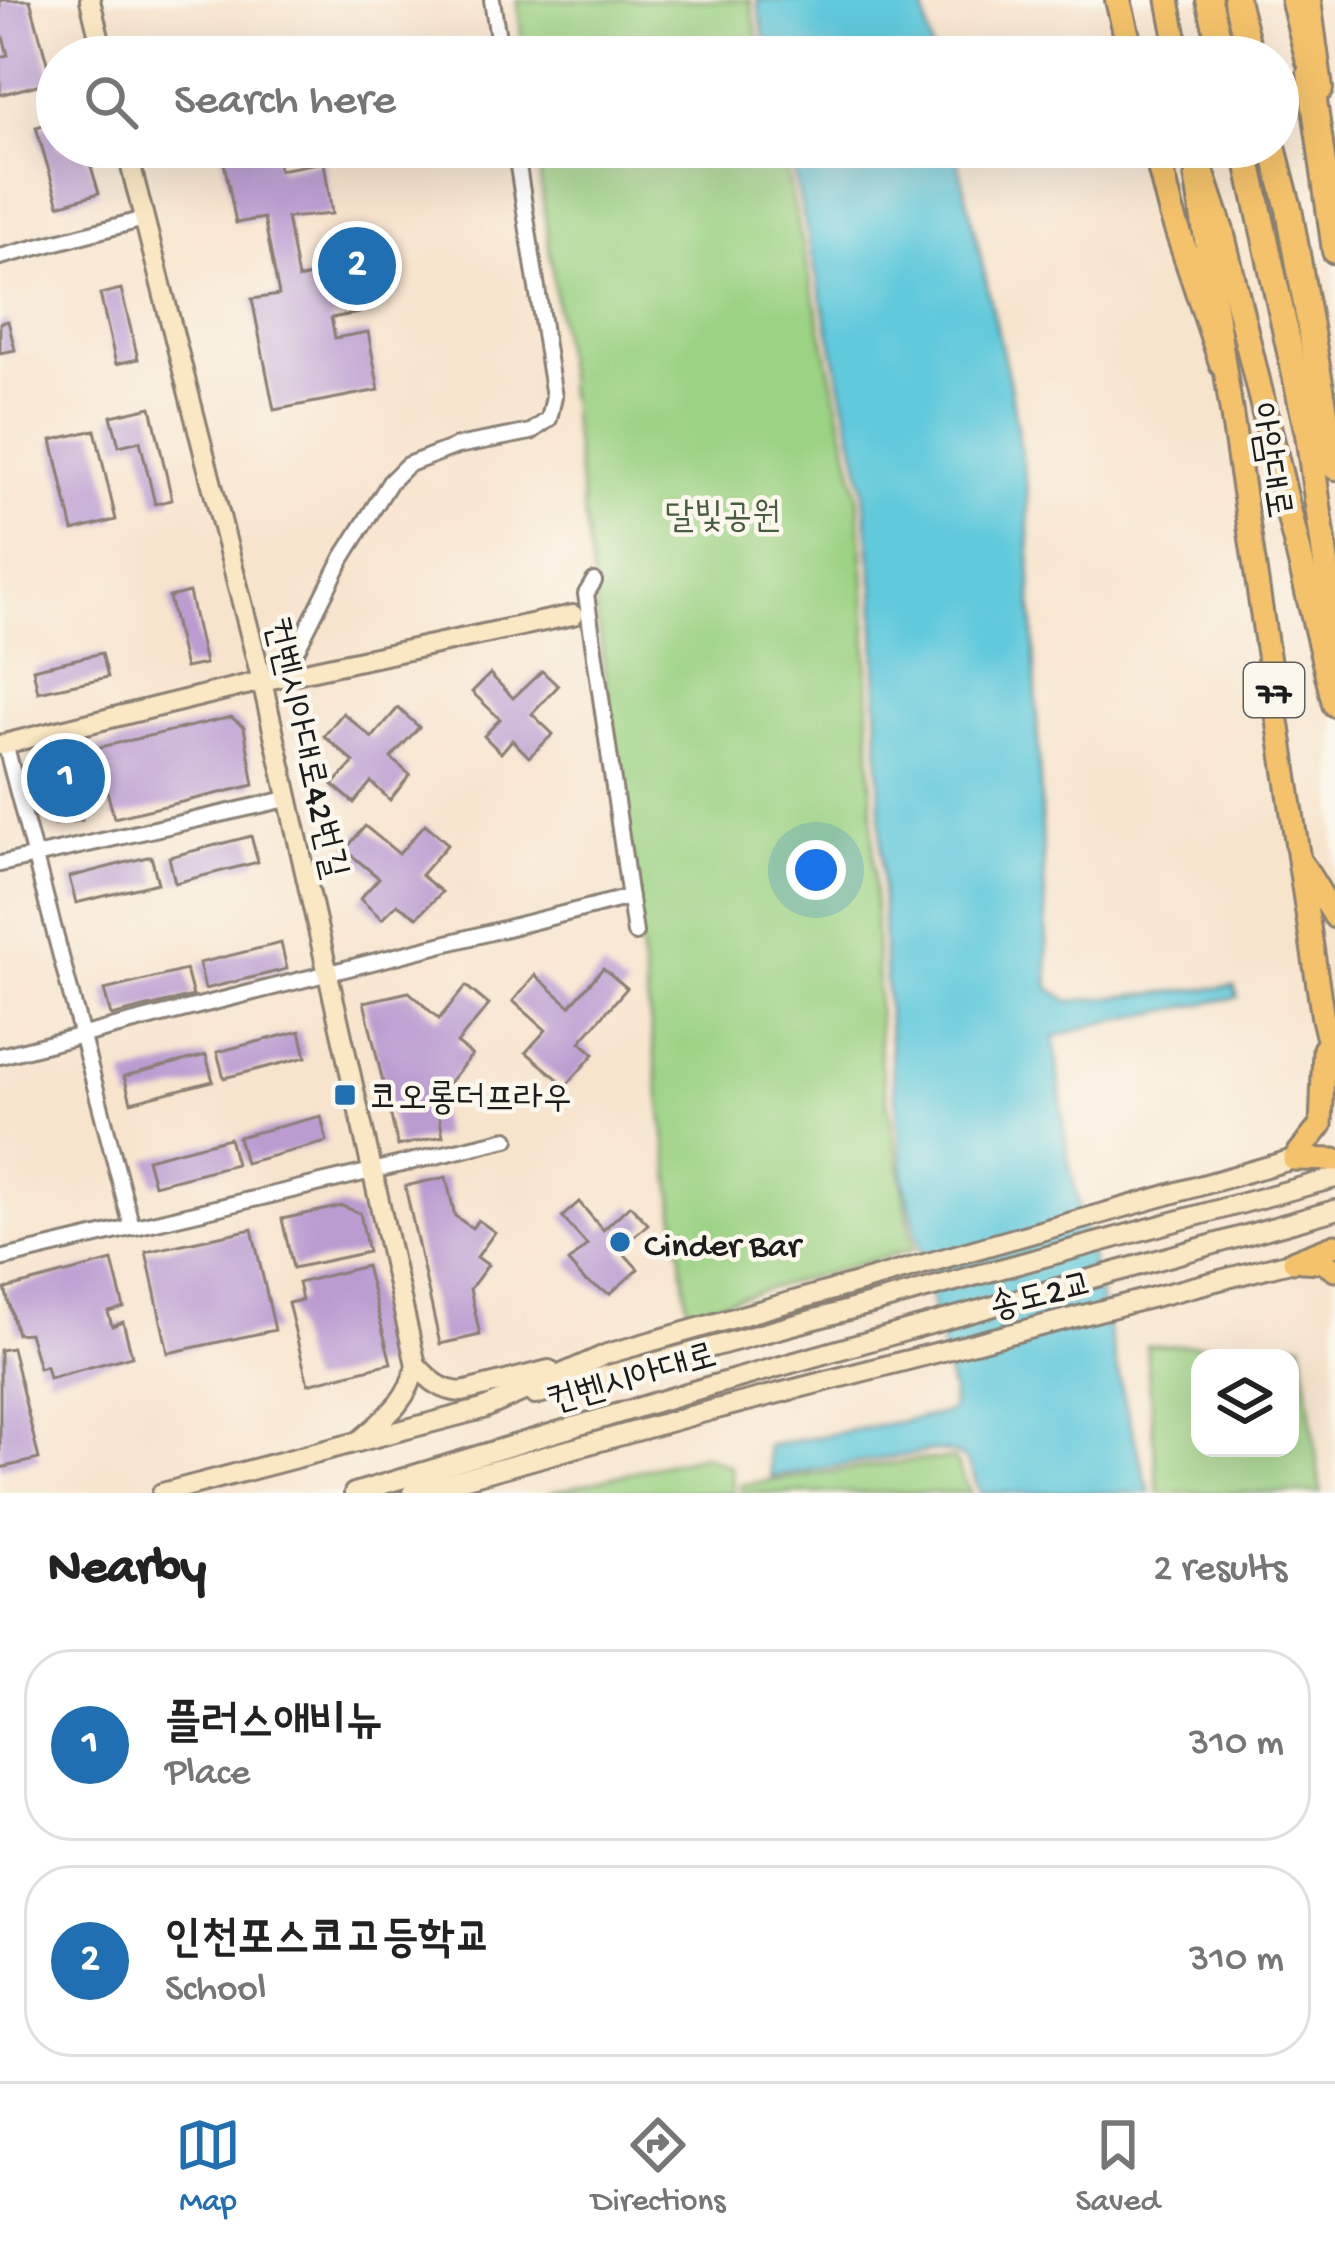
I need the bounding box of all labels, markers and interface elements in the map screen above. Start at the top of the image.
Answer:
search box [36,36,1299,168]
icon: search [78,69,144,135]
text: Search here [174,76,396,129]
pin: 2 [318,221,396,311]
street label: 아암대로 [1237,400,1298,522]
park label: 달빛공원 [665,498,781,541]
street label: 컨벤시아대로42번길 [252,614,354,883]
road number: 77 [1244,663,1304,717]
pin: 1 [27,733,105,823]
your location [786,840,846,900]
place label: 코오롱더프라우 [369,1080,572,1123]
marker: 코오롱더프라우 [332,1082,358,1108]
place label: Cinder Bar [644,1227,804,1270]
marker: Cinder Bar [607,1229,633,1255]
street label: 송도2교 [986,1265,1098,1332]
street label: 컨벤시아대로 [543,1337,722,1426]
map controls [1191,1349,1299,1457]
button: layers [1191,1349,1299,1457]
text: Nearby [48,1541,206,1601]
text: 2 results [1153,1548,1287,1594]
text: 플러스애비뉴 [165,1699,382,1752]
text: 1 [82,1722,98,1768]
text: 310 m [1189,1722,1284,1768]
text: Place [165,1752,250,1798]
text: 인천포스코고등학교 [165,1915,491,1968]
text: 2 [80,1938,100,1984]
text: 310 m [1189,1938,1284,1984]
text: School [165,1968,266,2014]
tab: Map [175,2112,241,2222]
tab: Directions [591,2112,725,2222]
tab: Saved [1075,2112,1160,2222]

